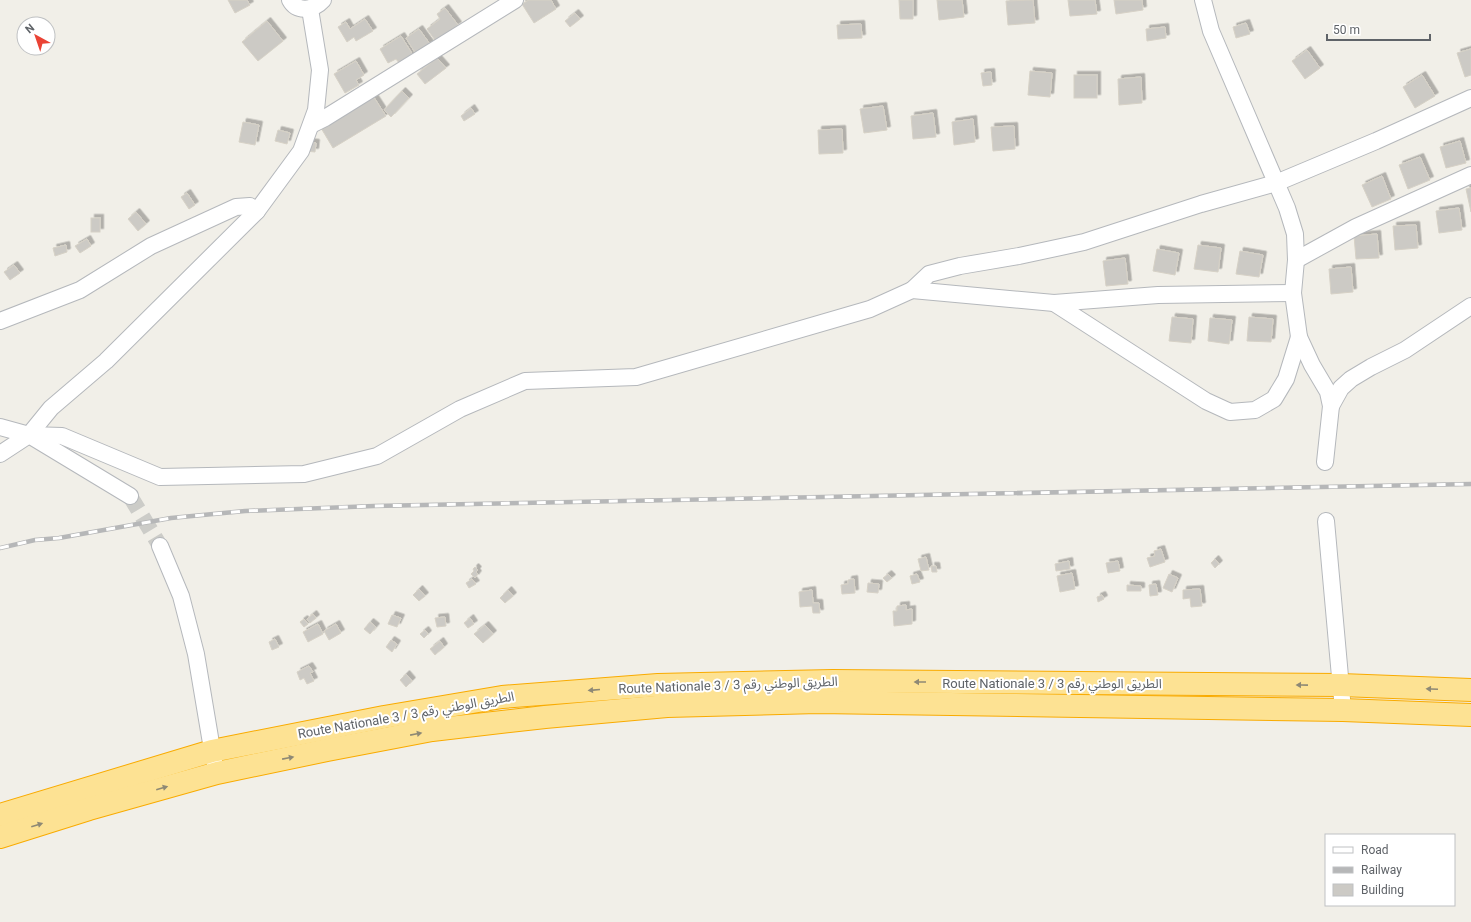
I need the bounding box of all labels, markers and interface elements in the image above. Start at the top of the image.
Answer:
north arrow [16,16,56,56]
scale bar [1327,16,1430,42]
text: N [23,21,37,36]
text: 50 m [1333,23,1360,37]
street label: Route Nationale 3 / الطريق الوطني رقم 3 [618,674,838,699]
street label: Route Nationale 3 / الطريق الوطني رقم 3 [942,676,1162,694]
one-way arrow [913,679,926,685]
one-way arrow [1295,682,1308,688]
one-way arrow [588,686,600,693]
one-way arrow [1425,686,1438,692]
street label: Route Nationale 3 / الطريق الوطني رقم 3 [297,689,516,744]
one-way arrow [410,730,422,736]
one-way arrow [282,755,294,761]
one-way arrow [156,785,168,791]
one-way arrow [31,822,43,828]
legend [1325,834,1455,906]
text: Road [1361,843,1389,857]
text: Railway [1361,863,1402,877]
text: Building [1361,883,1404,897]

